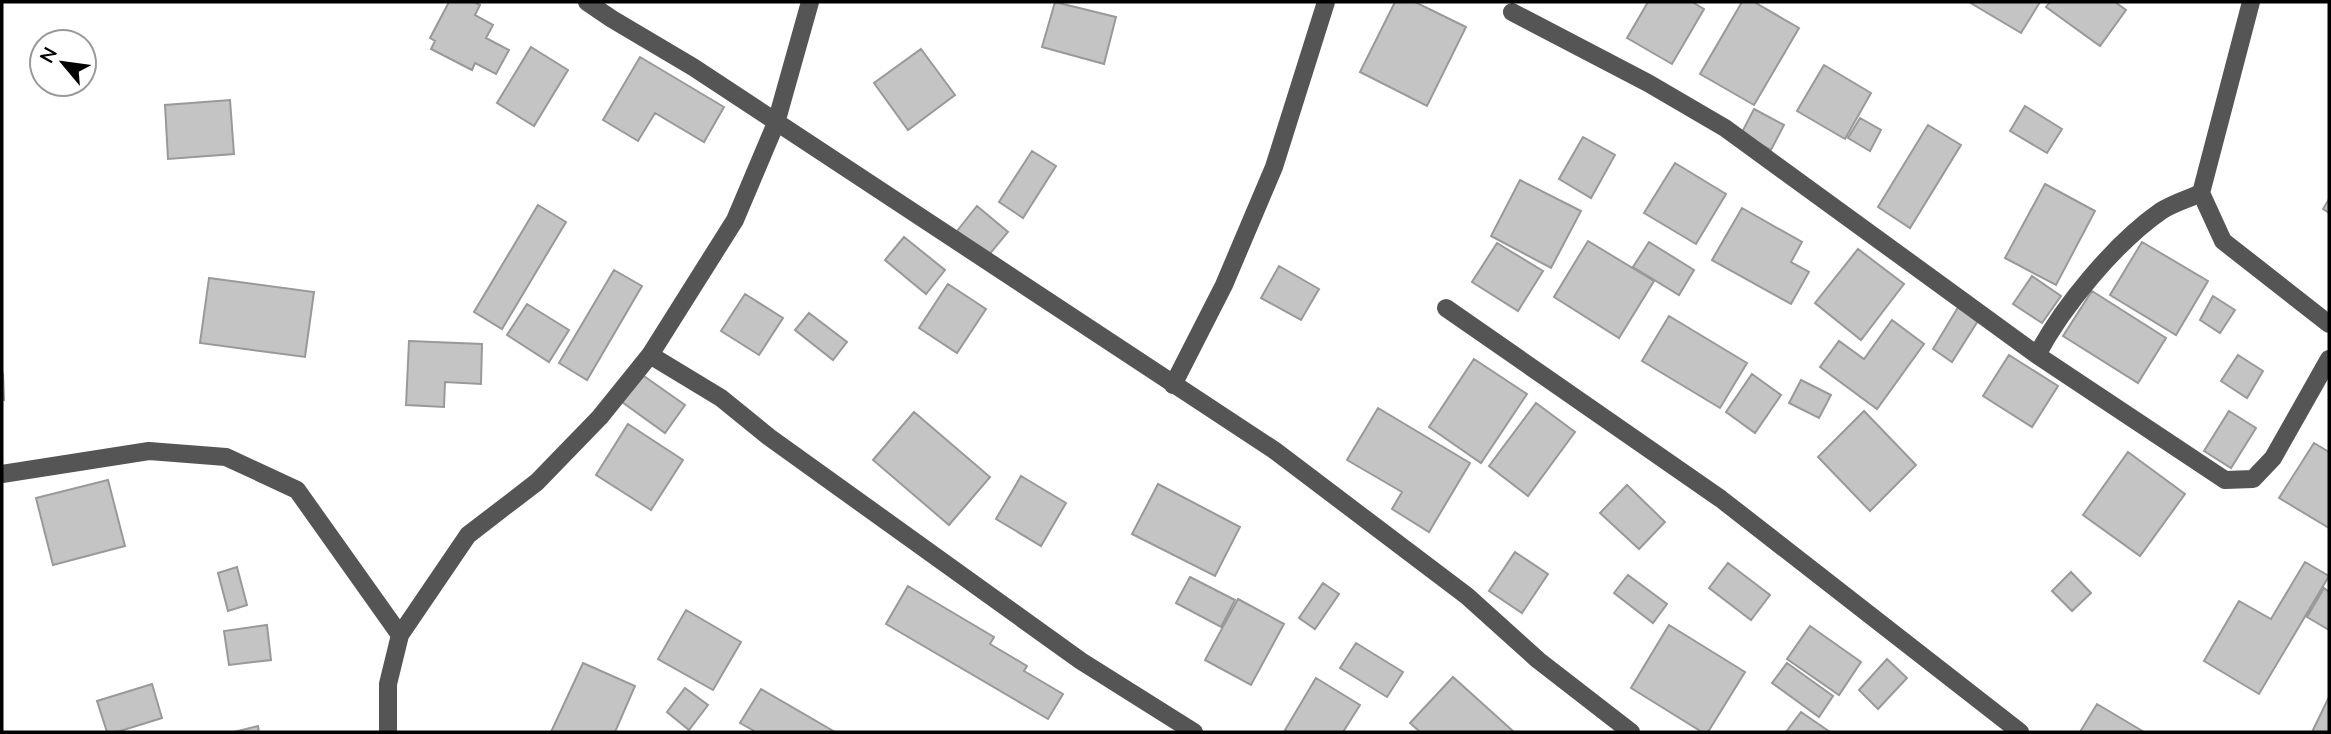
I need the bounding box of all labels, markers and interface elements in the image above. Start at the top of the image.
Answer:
north arrow [28,28,98,98]
text: N [34,43,62,67]

